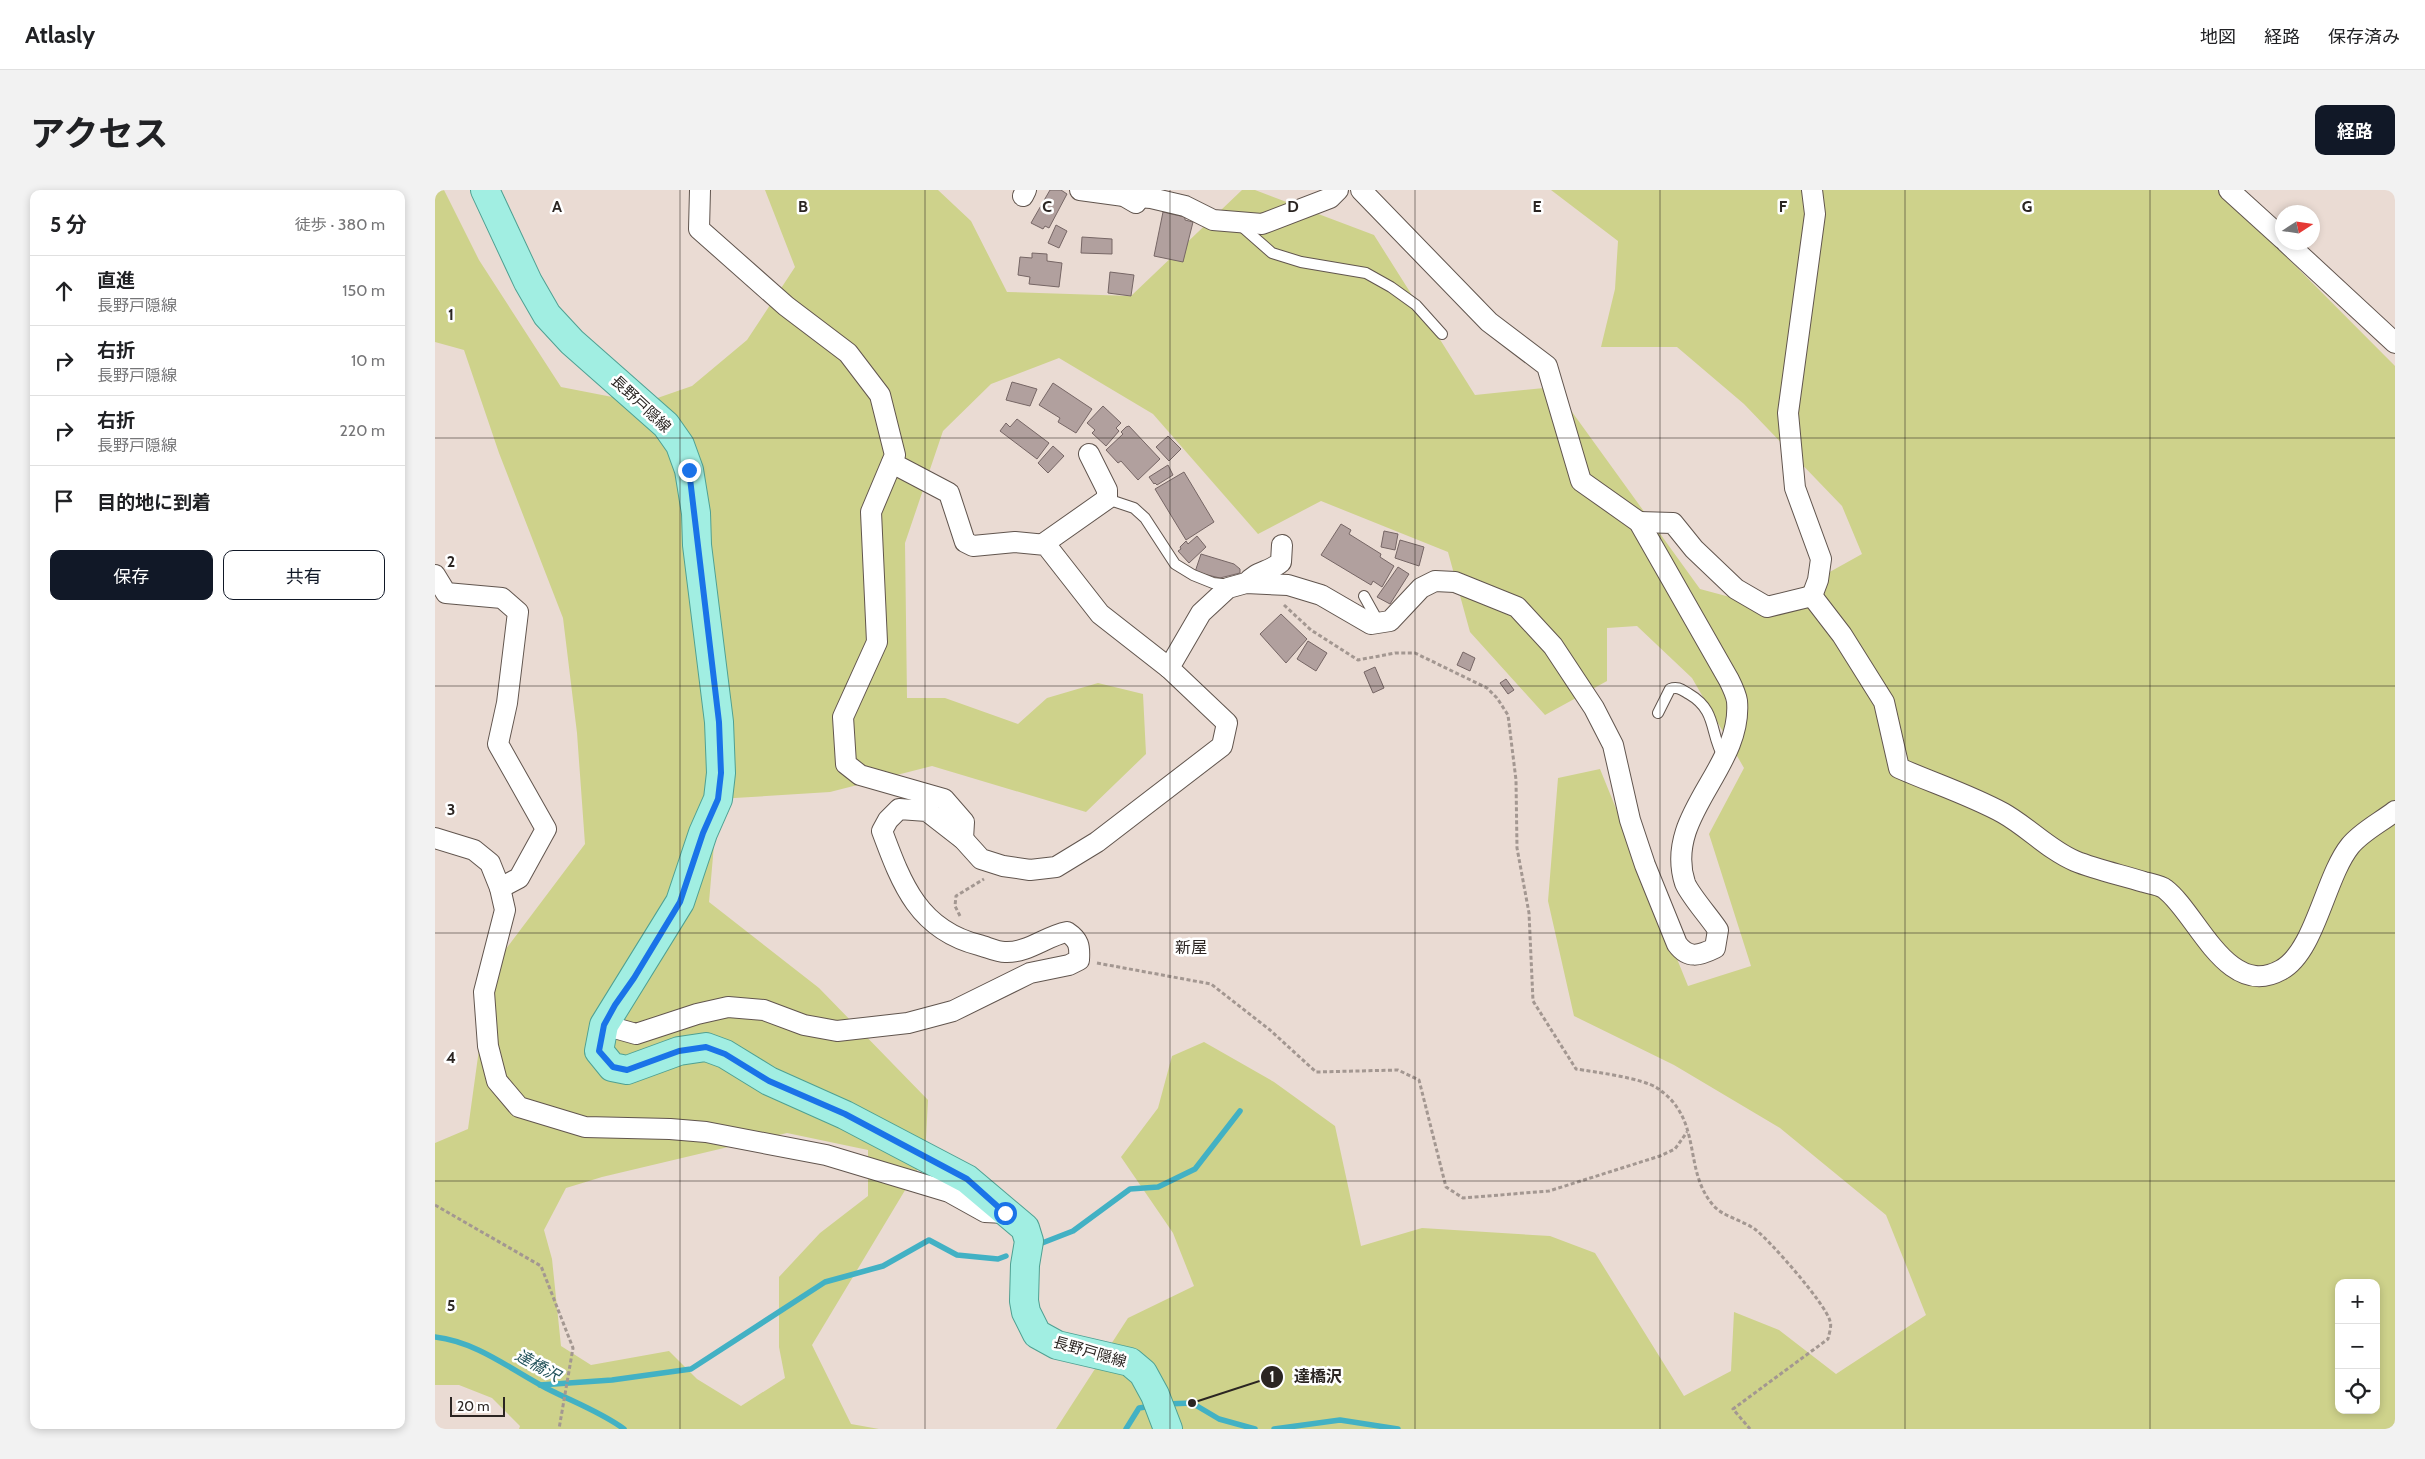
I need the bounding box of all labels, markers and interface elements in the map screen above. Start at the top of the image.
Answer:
text: Atlasly [25,20,95,49]
text: 地図 [2200,26,2236,48]
text: 経路 [2264,26,2300,48]
text: 保存済み [2328,26,2400,48]
button: 経路 [2315,105,2395,155]
text: アクセス [30,112,168,155]
text: A [552,197,562,216]
text: B [798,197,808,216]
text: C [1042,197,1052,216]
text: D [1287,197,1299,216]
text: E [1532,197,1542,216]
text: F [1779,197,1788,216]
text: G [2022,197,2032,216]
north arrow [2275,205,2320,250]
text: 5 分 [50,212,87,237]
text: 徒歩 · 380 m [295,215,385,234]
text: 直進 [97,269,135,292]
icon: ahead [50,277,78,305]
text: 150 m [342,281,385,300]
text: 長野戸隠線 [97,296,177,315]
text: 1 [448,305,454,324]
text: 右折 [97,339,135,362]
icon: right [50,347,78,375]
text: 10 m [351,351,385,370]
text: 長野戸隠線 [97,366,177,385]
street label: 長野戸隠線 [607,372,675,436]
text: 右折 [97,409,135,432]
icon: right [50,417,78,445]
text: 220 m [339,421,385,440]
text: 長野戸隠線 [97,436,177,455]
route end [678,459,701,482]
icon: arrive [50,487,78,515]
text: 目的地に到着 [97,491,211,514]
button: 保存 [50,550,213,600]
button: 共有 [223,550,385,600]
text: 2 [447,552,455,571]
text: 3 [447,800,455,819]
district label: 新屋 [1175,938,1207,957]
text: 4 [446,1048,456,1067]
route start [994,1202,1017,1225]
map controls [2335,1279,2380,1414]
button: + [2335,1279,2380,1324]
text: 5 [447,1296,455,1315]
button: − [2335,1324,2380,1369]
street label: 長野戸隠線 [1051,1333,1129,1371]
water label: 達橋沢 [512,1345,565,1386]
callout: 達橋沢 [1259,1361,1352,1392]
text: 達橋沢 [1294,1367,1342,1386]
text: 1 [1269,1368,1275,1386]
button: locate [2335,1369,2380,1414]
scale bar [450,1394,505,1417]
text: 20 m [457,1397,490,1415]

